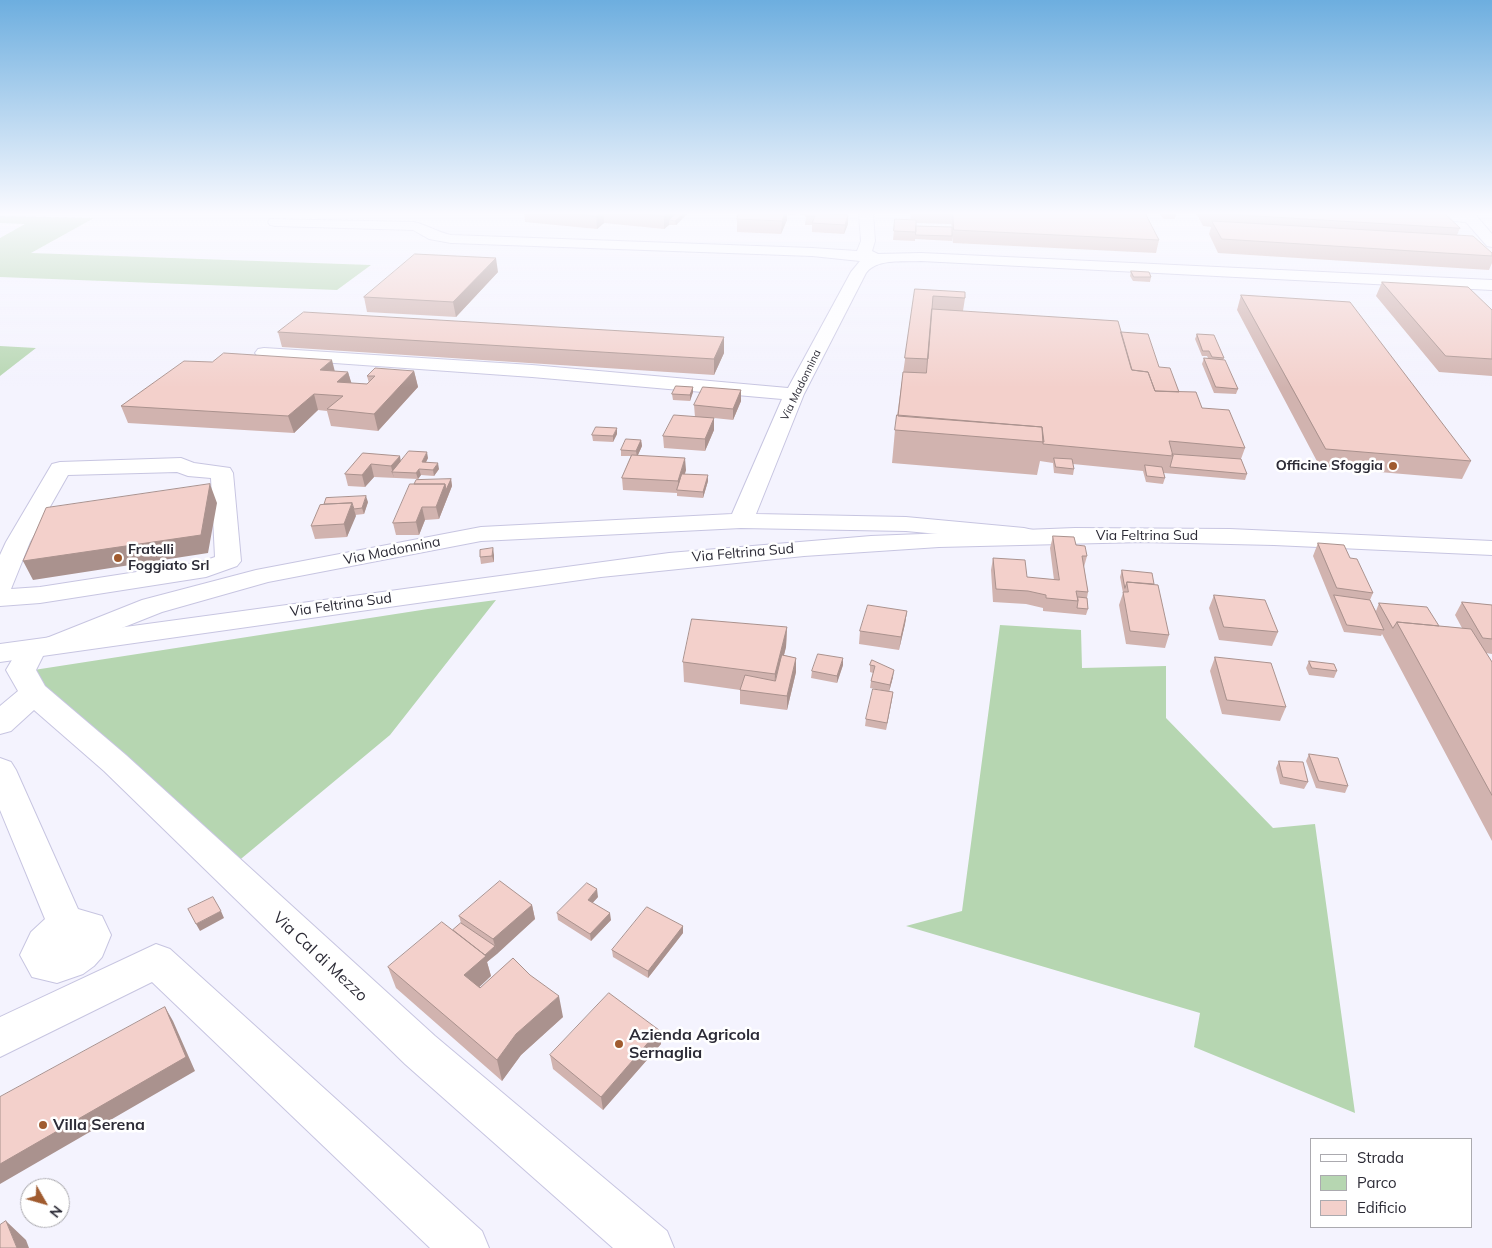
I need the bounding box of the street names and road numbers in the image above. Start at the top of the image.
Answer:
street label: Via Madonnina [778,347,824,423]
street label: Via Feltrina Sud [1096,528,1198,544]
street label: Via Madonnina [342,533,442,569]
street label: Via Feltrina Sud [691,540,795,566]
street label: Via Feltrina Sud [289,590,393,620]
street label: Via Cal di Mezzo [269,908,371,1006]

